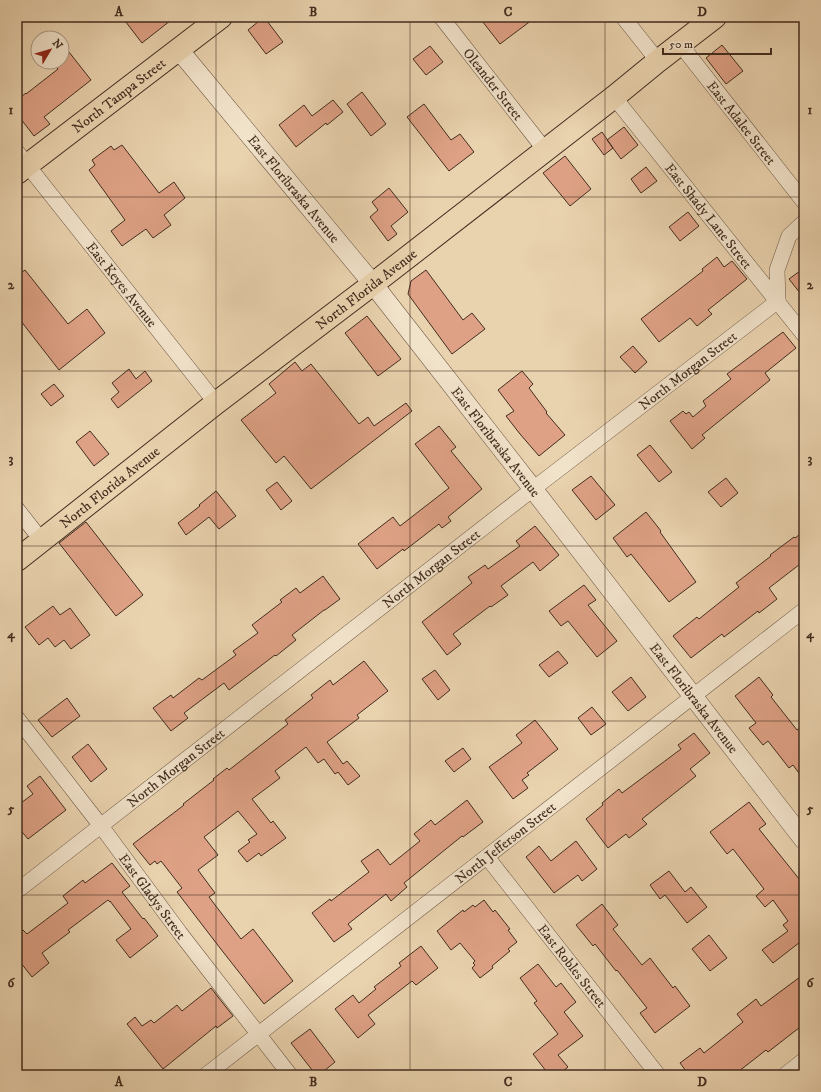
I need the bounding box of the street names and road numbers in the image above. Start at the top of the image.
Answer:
street label: Oleander Street [459,45,527,125]
street label: North Tampa Street [69,54,170,138]
street label: East Adalee Street [702,78,780,169]
street label: East Floribraska Avenue [243,131,343,247]
street label: East Shady Lane Street [660,160,756,273]
street label: East Keyes Avenue [82,239,161,332]
street label: North Florida Avenue [312,245,421,334]
street label: North Morgan Street [636,328,741,414]
street label: East Floribraska Avenue [447,384,544,501]
street label: North Florida Avenue [57,442,164,533]
street label: North Morgan Street [379,525,485,613]
street label: East Floribraska Avenue [645,640,742,758]
street label: North Morgan Street [124,724,229,812]
street label: North Jefferson Street [452,798,560,888]
street label: East Gladys Street [114,850,190,944]
street label: East Robles Street [533,921,610,1012]

